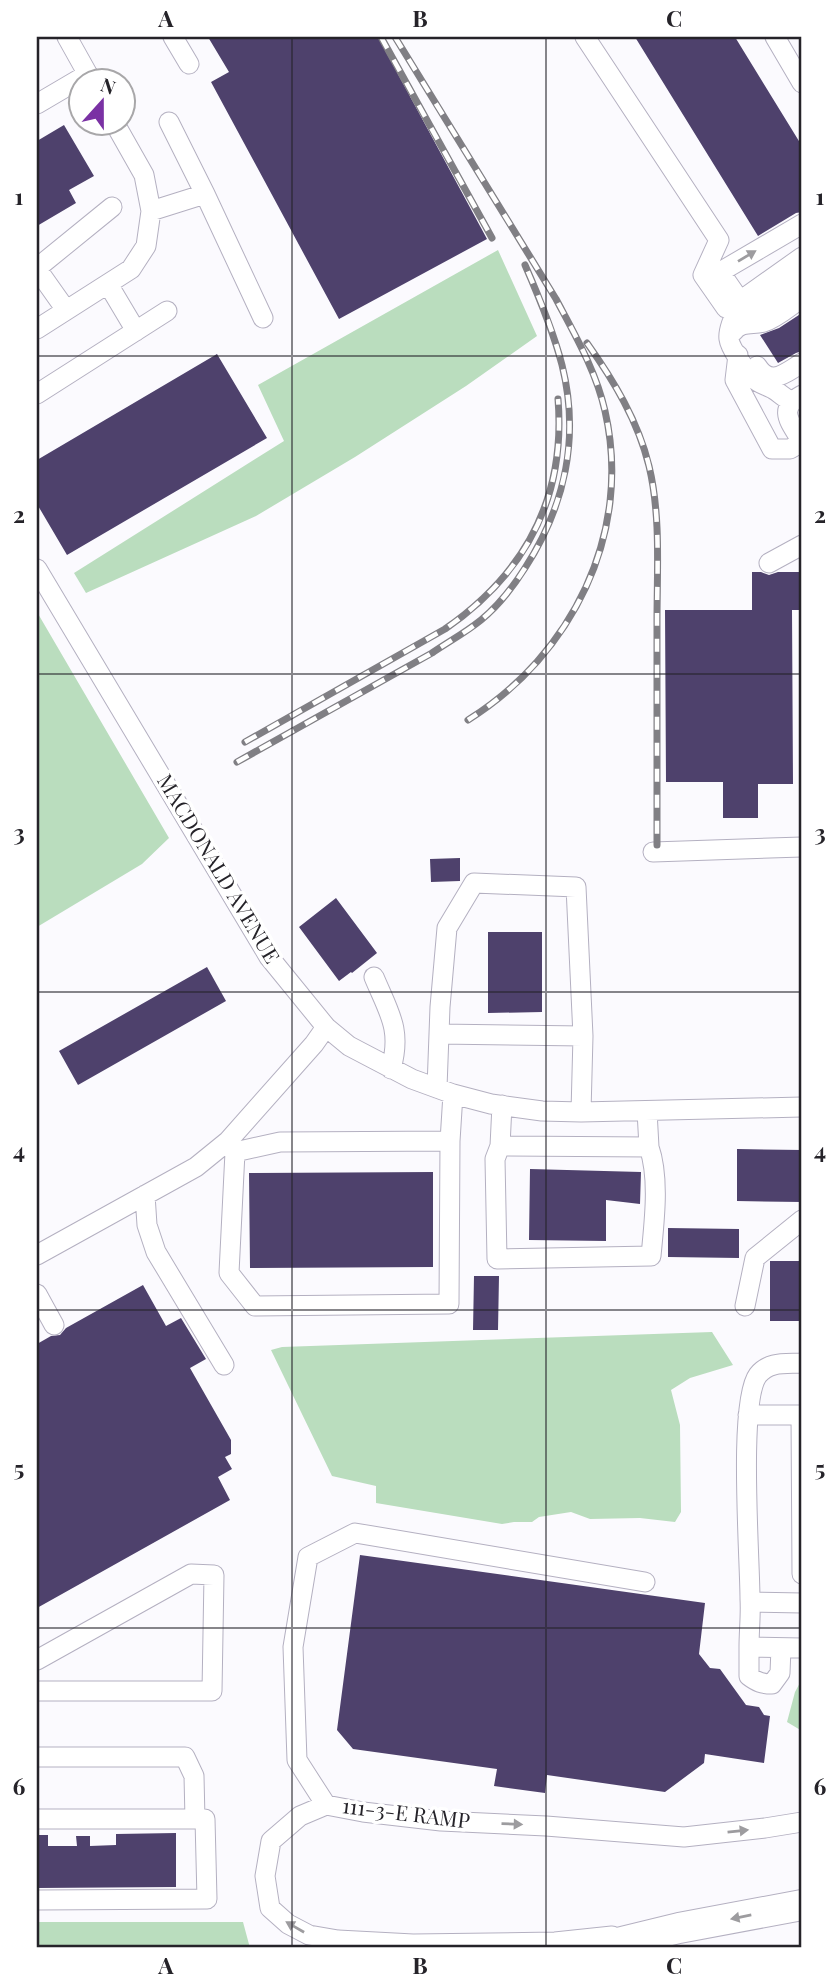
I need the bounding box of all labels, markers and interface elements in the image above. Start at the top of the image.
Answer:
text: A [157,2,174,33]
text: B [412,2,428,33]
text: C [666,2,682,33]
north arrow [66,66,136,136]
text: N [97,71,120,100]
text: 1 [15,180,24,211]
text: 1 [816,180,825,211]
one-way arrow [738,250,757,262]
text: 2 [13,498,25,529]
text: 2 [814,498,826,529]
street label: MACDONALD AVENUE [152,768,287,968]
text: 3 [13,816,25,847]
text: 3 [814,816,826,847]
text: 4 [13,1134,25,1165]
text: 4 [814,1134,826,1165]
text: 5 [14,1452,24,1483]
text: 5 [815,1452,825,1483]
text: 6 [13,1770,26,1801]
text: 6 [814,1770,827,1801]
street label: 111-3-E RAMP [341,1790,472,1834]
one-way arrow [501,1819,523,1830]
one-way arrow [727,1825,749,1836]
one-way arrow [730,1912,752,1923]
one-way arrow [286,1921,305,1933]
text: A [157,1949,174,1980]
text: B [412,1949,428,1980]
text: C [666,1949,682,1980]

